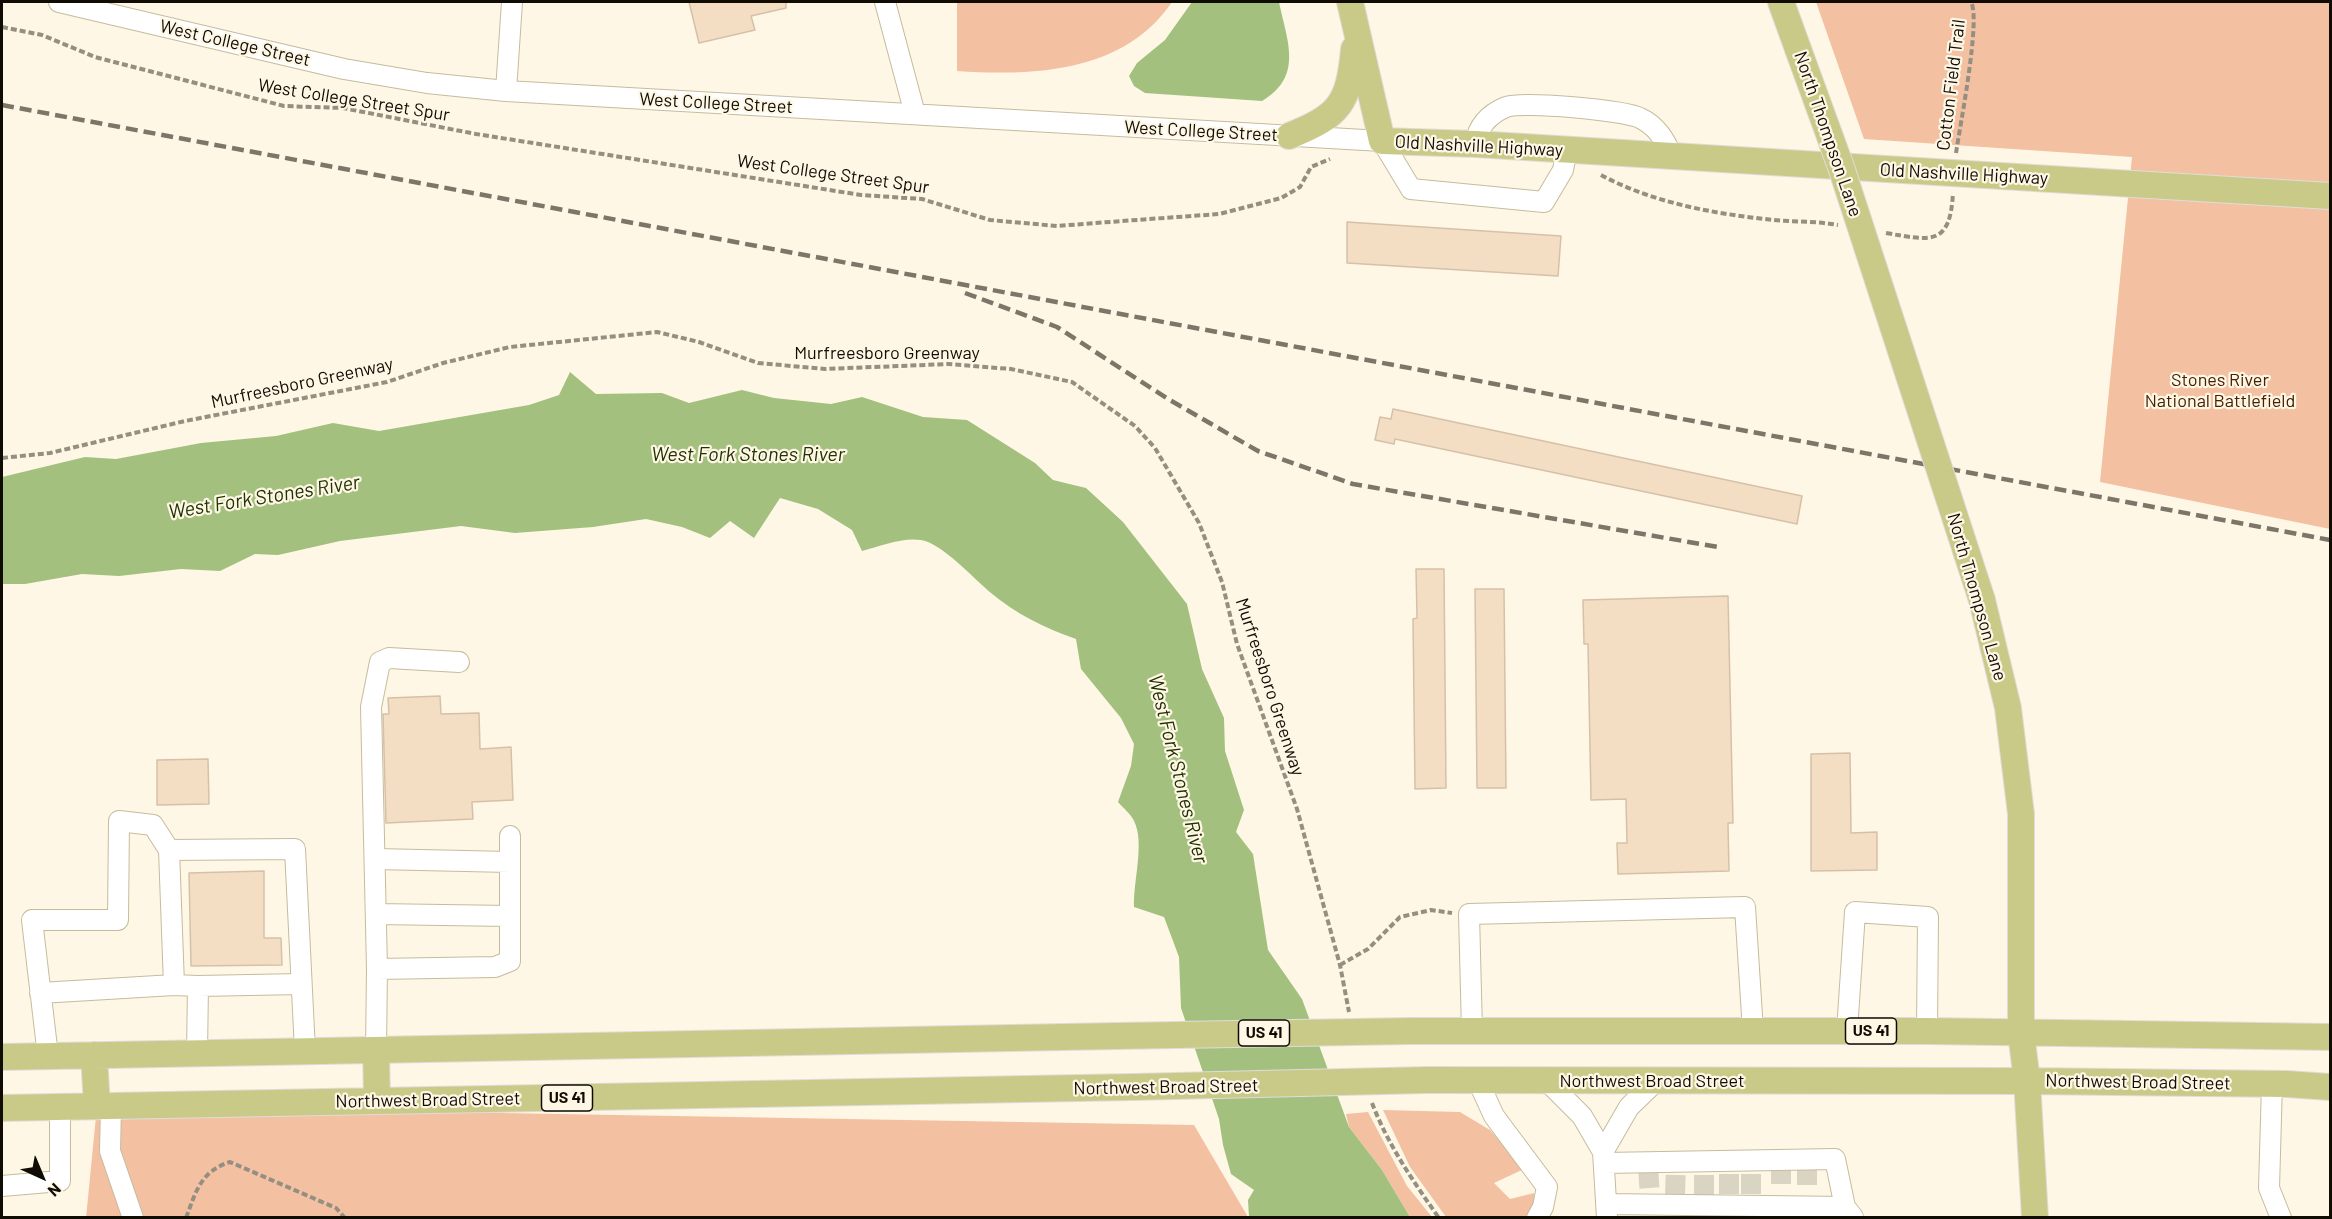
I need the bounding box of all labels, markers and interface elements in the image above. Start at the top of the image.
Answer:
street label: West College Street [158,15,312,71]
street label: Cotton Field Trail [1932,18,1970,152]
street label: North Thompson Lane [1790,48,1866,220]
street label: West College Street Spur [257,74,451,126]
street label: West College Street [639,88,793,118]
street label: West College Street [1124,116,1278,146]
street label: Old Nashville Highway [1394,131,1564,161]
street label: West College Street Spur [735,150,931,198]
street label: Old Nashville Highway [1879,159,2049,189]
street label: Murfreesboro Greenway [794,342,980,364]
street label: Murfreesboro Greenway [209,353,395,413]
park label: Stones River National Battlefield [2145,369,2295,412]
water label: West Fork Stones River [651,442,845,466]
water label: West Fork Stones River [167,470,361,524]
street label: North Thompson Lane [1943,511,2011,683]
street label: Murfreesboro Greenway [1231,595,1309,779]
water label: West Fork Stones River [1143,672,1213,866]
road number: US 41 [1846,1018,1896,1044]
road number: US 41 [1238,1020,1290,1046]
street label: Northwest Broad Street [1559,1070,1745,1092]
street label: Northwest Broad Street [2045,1070,2231,1094]
street label: Northwest Broad Street [1073,1075,1259,1099]
road number: US 41 [542,1085,592,1111]
street label: Northwest Broad Street [335,1088,521,1112]
north arrow [12,1147,72,1207]
text: N [44,1180,65,1201]

